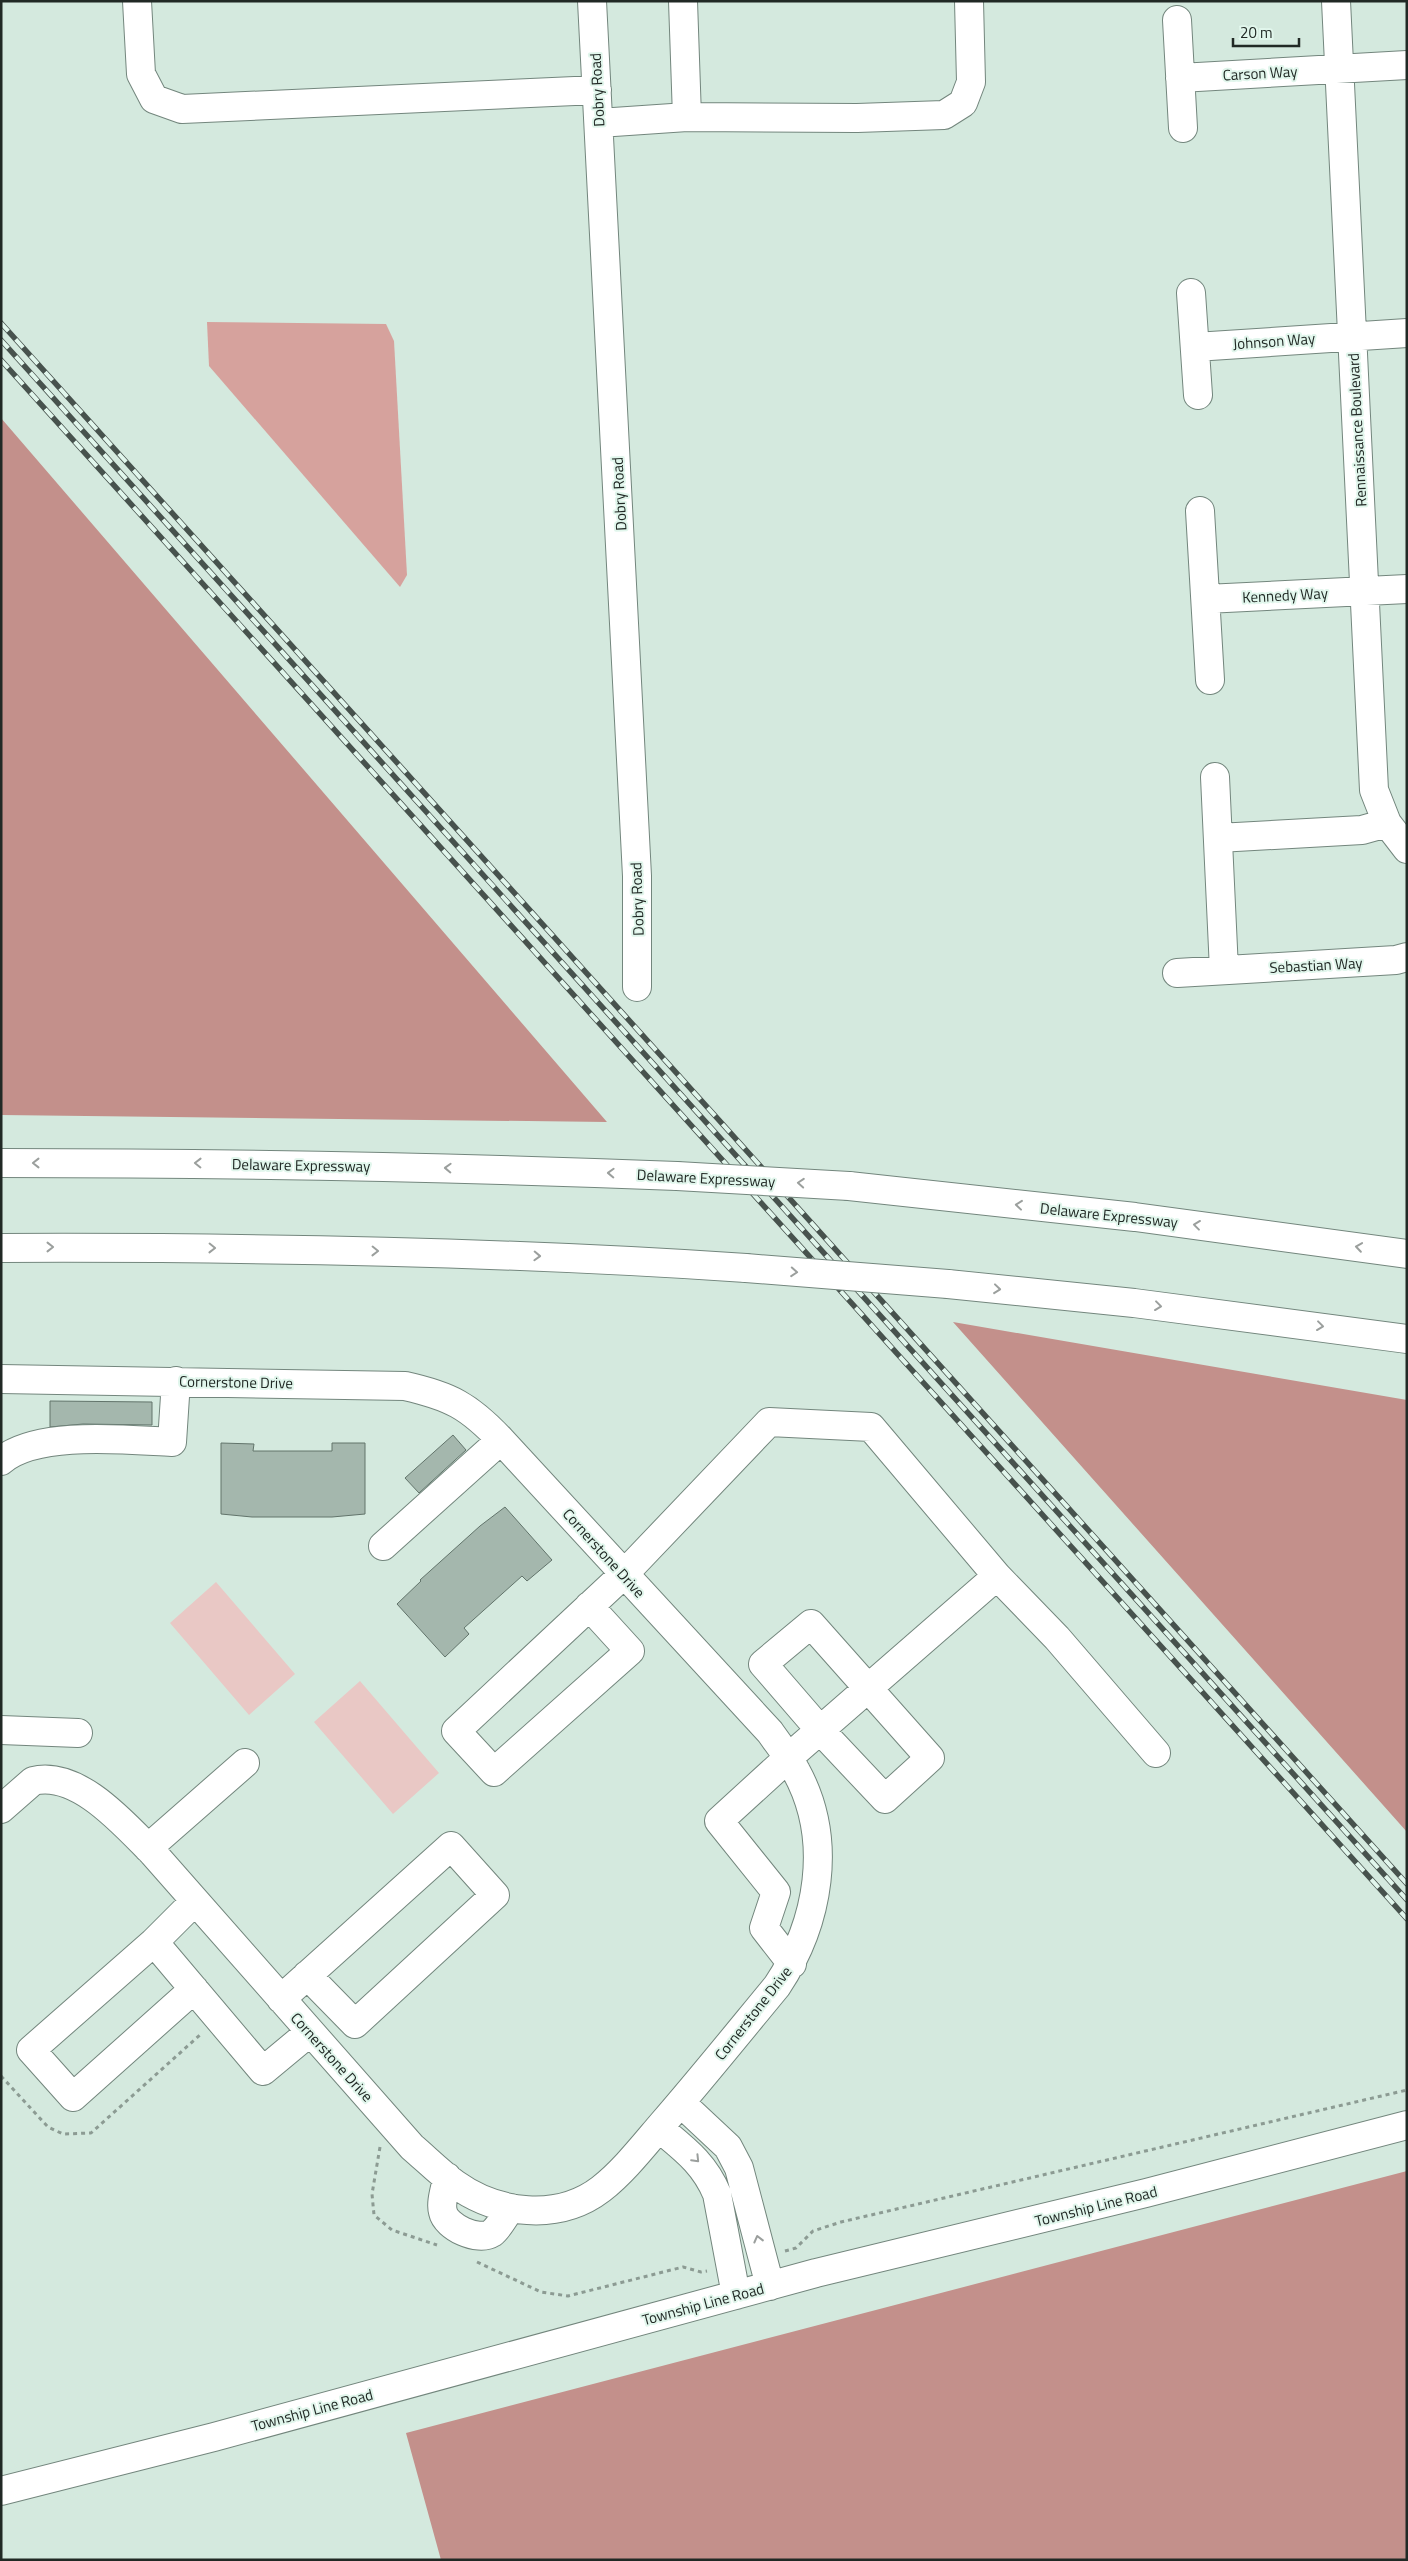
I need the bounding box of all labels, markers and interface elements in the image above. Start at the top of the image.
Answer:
scale bar [1233,15,1299,47]
text: 20 m [1240,21,1273,44]
street label: Dobry Road [584,53,610,127]
street label: Carson Way [1222,60,1298,86]
street label: Johnson Way [1232,327,1316,355]
street label: Rennaissance Boulevard [1341,352,1373,508]
street label: Dobry Road [606,457,632,531]
street label: Kennedy Way [1242,581,1328,609]
street label: Dobry Road [624,862,650,936]
street label: Sebastian Way [1269,951,1363,979]
street label: Delaware Expressway [232,1152,370,1178]
one-way arrow [32,1158,40,1168]
one-way arrow [194,1158,202,1168]
one-way arrow [444,1163,452,1173]
street label: Delaware Expressway [636,1163,776,1193]
one-way arrow [606,1168,614,1179]
one-way arrow [796,1178,804,1189]
street label: Delaware Expressway [1039,1196,1179,1234]
one-way arrow [1014,1200,1022,1211]
one-way arrow [1193,1220,1201,1231]
one-way arrow [46,1242,54,1252]
one-way arrow [1354,1242,1363,1252]
one-way arrow [209,1243,217,1253]
one-way arrow [372,1246,379,1256]
one-way arrow [534,1251,542,1261]
one-way arrow [791,1266,799,1277]
one-way arrow [993,1283,1001,1294]
one-way arrow [1154,1300,1163,1310]
one-way arrow [1316,1320,1324,1331]
street label: Cornerstone Drive [179,1370,293,1394]
street label: Cornerstone Drive [557,1503,651,1603]
street label: Cornerstone Drive [709,1961,797,2065]
street label: Cornerstone Drive [285,2007,379,2107]
one-way arrow [690,2154,699,2163]
street label: Township Line Road [1032,2180,1160,2232]
one-way arrow [753,2234,764,2243]
street label: Township Line Road [640,2277,766,2331]
street label: Township Line Road [249,2383,375,2437]

